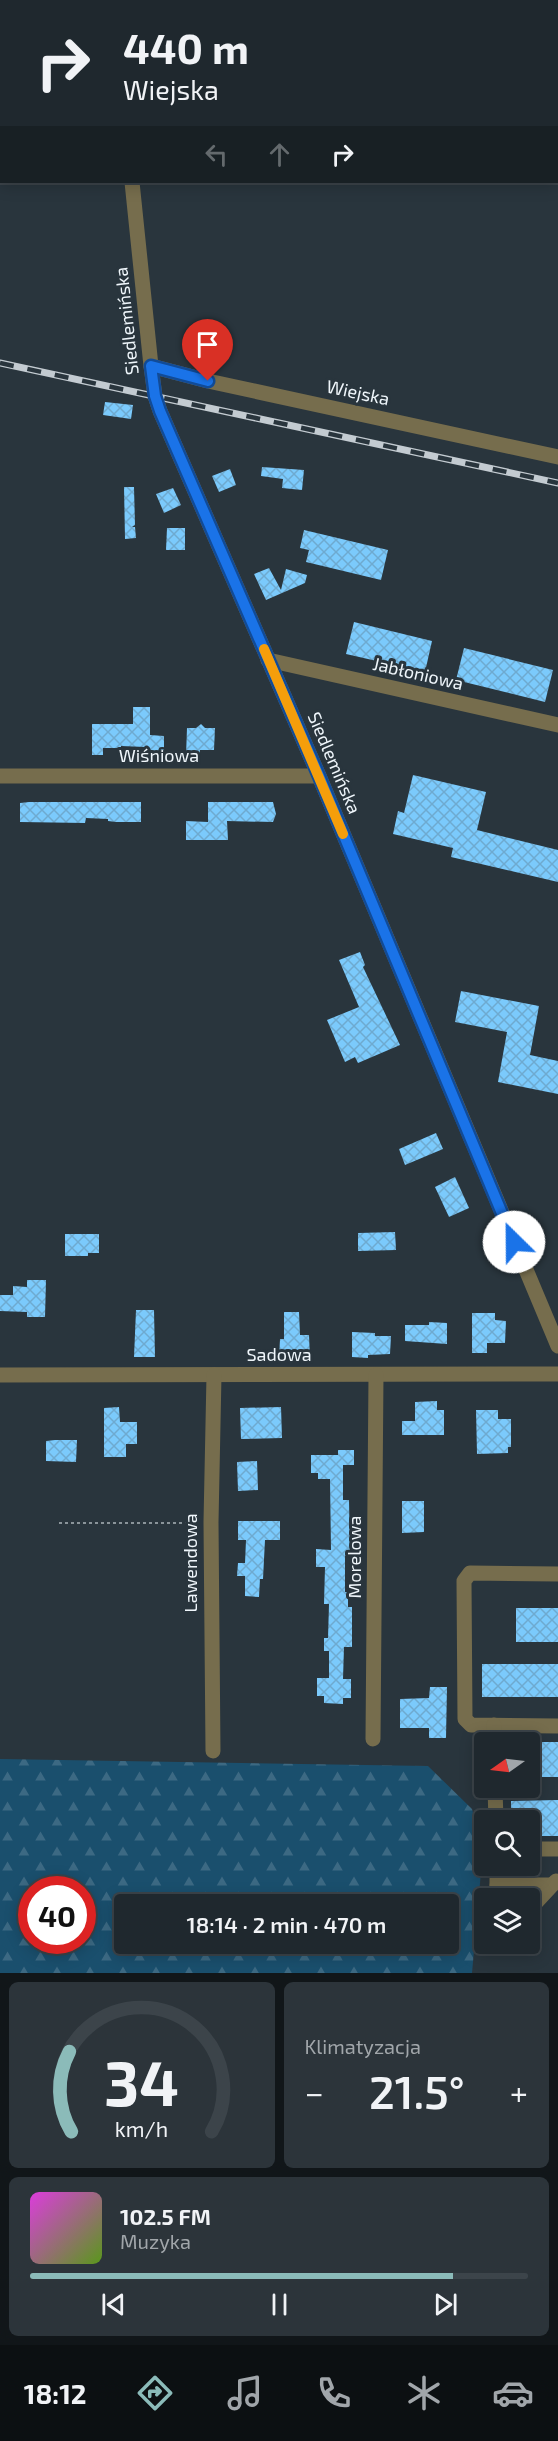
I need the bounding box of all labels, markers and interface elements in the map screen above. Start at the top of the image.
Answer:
text: 440 m [123,22,249,72]
icon: right [24,24,102,102]
text: Wiejska [123,73,219,105]
icon: left [200,138,233,171]
icon: ahead [263,138,296,171]
icon: right [326,138,359,171]
street label: Siedlemińska [109,266,143,376]
pin [182,319,233,381]
icon: arrive [191,328,224,361]
street label: Wiejska [325,375,392,409]
street label: Jabłoniowa [371,652,466,694]
street label: Siedlemińska [304,708,366,817]
street label: Wiśniowa [119,744,199,766]
position arrow [482,1210,546,1274]
street label: Sadowa [246,1343,312,1365]
street label: Lawendowa [179,1513,201,1613]
street label: Morelowa [343,1516,365,1598]
north arrow [474,1732,540,1798]
map controls [474,1732,540,1954]
button: search [474,1810,540,1876]
speed limit sign: 40 [18,1876,96,1954]
button: layers [474,1888,540,1954]
text: 18:14 · 2 min · 470 m [187,1911,386,1937]
text: Klimatyzacja [305,2034,421,2058]
text: 34 [104,2044,179,2119]
text: 21.5° [369,2064,465,2118]
text: − [305,2072,324,2112]
text: + [510,2072,528,2112]
text: km/h [115,2116,168,2141]
text: 102.5 FM [120,2203,211,2229]
text: Muzyka [120,2229,191,2253]
icon: previous [97,2288,130,2321]
icon: pause [263,2288,296,2321]
icon: next [429,2288,462,2321]
icon: directions [134,2372,176,2414]
icon: music [224,2372,266,2414]
icon: phone [313,2372,355,2414]
icon: climate [403,2372,445,2414]
icon: car [492,2372,534,2414]
text: 18:12 [24,2377,87,2409]

